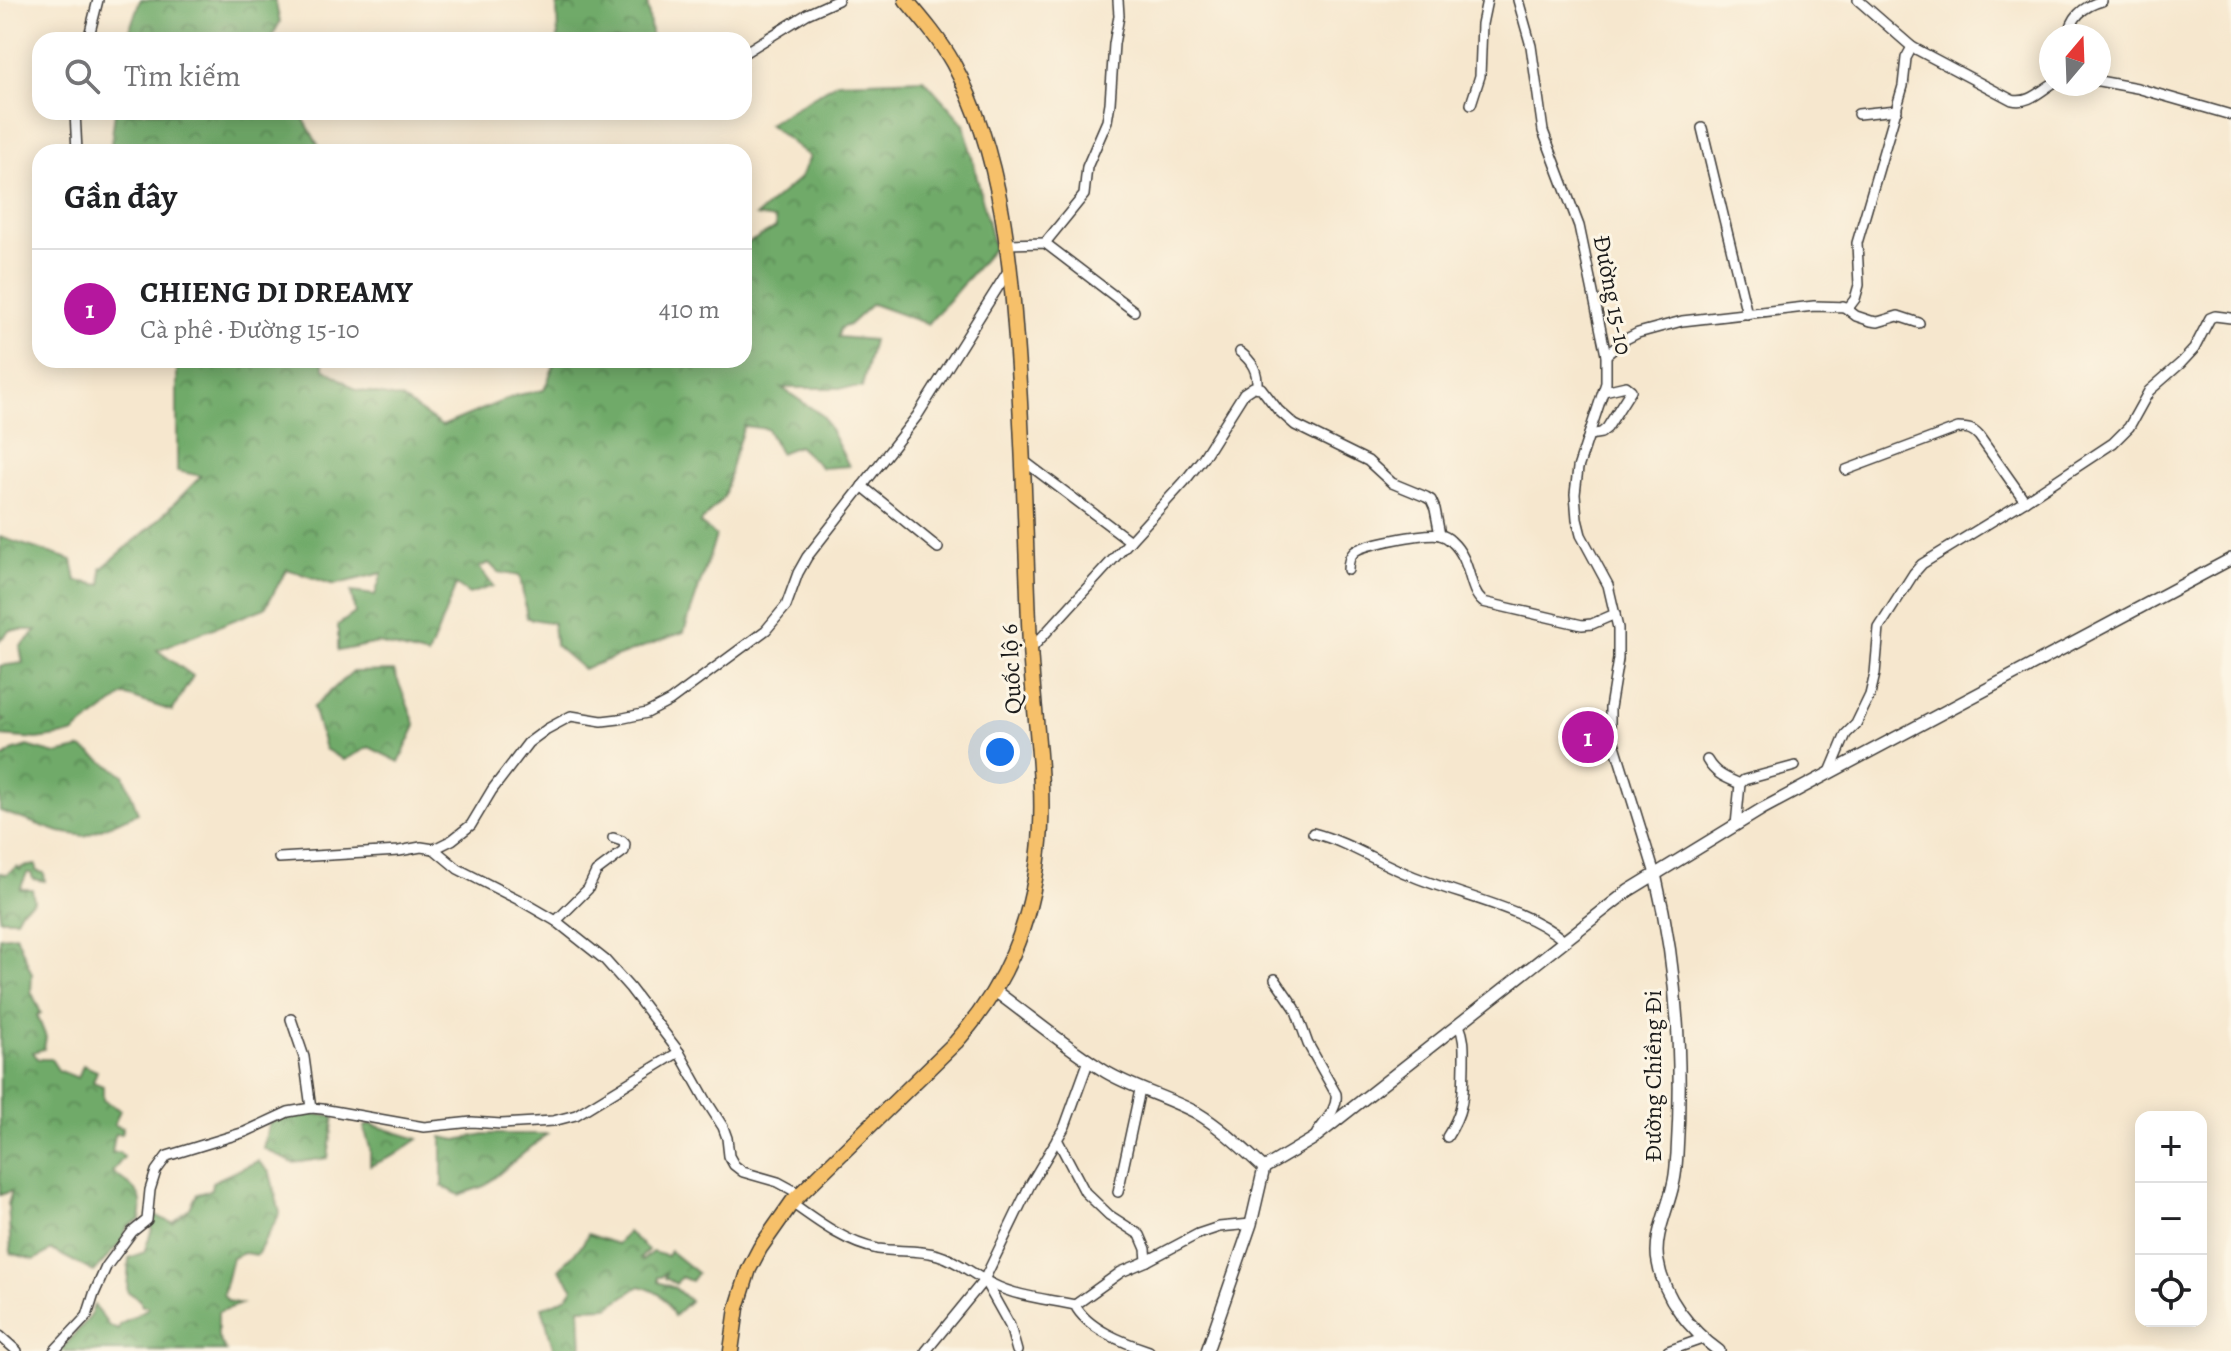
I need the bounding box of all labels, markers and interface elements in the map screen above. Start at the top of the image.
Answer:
north arrow [2039,24,2111,96]
search box [32,32,752,120]
icon: search [60,54,104,98]
text: Tìm kiếm [124,56,241,96]
text: Gần đây [64,173,177,220]
street label: Đường 15-10 [1586,232,1640,358]
text: CHIENG DI DREAMY [140,272,413,312]
text: 1 [85,292,95,327]
text: 410 m [659,292,720,327]
text: Cà phê · Đường 15-10 [140,312,360,347]
street label: Quốc lộ 6 [993,623,1029,715]
pin: 1 [1562,707,1614,767]
your location [980,732,1020,772]
street label: Đường Chiềng Đi [1637,990,1669,1162]
map controls [2135,1111,2207,1327]
button: + [2135,1111,2207,1183]
button: − [2135,1183,2207,1255]
button: locate [2135,1255,2207,1327]

